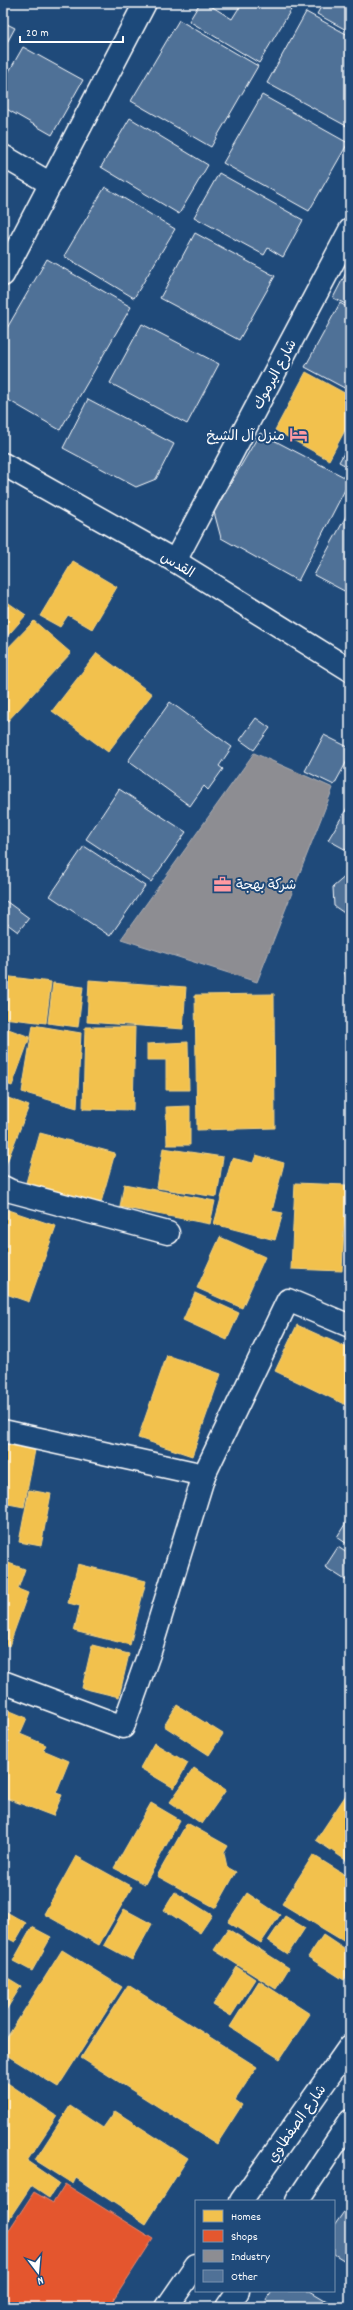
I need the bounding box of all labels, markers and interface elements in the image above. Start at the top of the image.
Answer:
scale bar [20,18,123,44]
text: 20 m [26,25,49,42]
street label: شارع اليرموك [249,336,303,414]
hotel icon: منزل آل الشيخ [288,425,308,445]
place label: منزل آل الشيخ [206,427,285,447]
street label: القدس [156,548,198,584]
office icon: شركة بهجة [213,874,233,894]
place label: شركة بهجة [236,876,296,896]
street label: شارع الصفطاوي [263,2081,332,2167]
legend [195,2200,335,2292]
text: Homes [231,2209,261,2226]
text: Shops [231,2229,258,2246]
text: Industry [231,2249,271,2266]
north arrow [18,2252,58,2292]
text: Other [231,2269,258,2286]
text: N [35,2271,45,2288]

